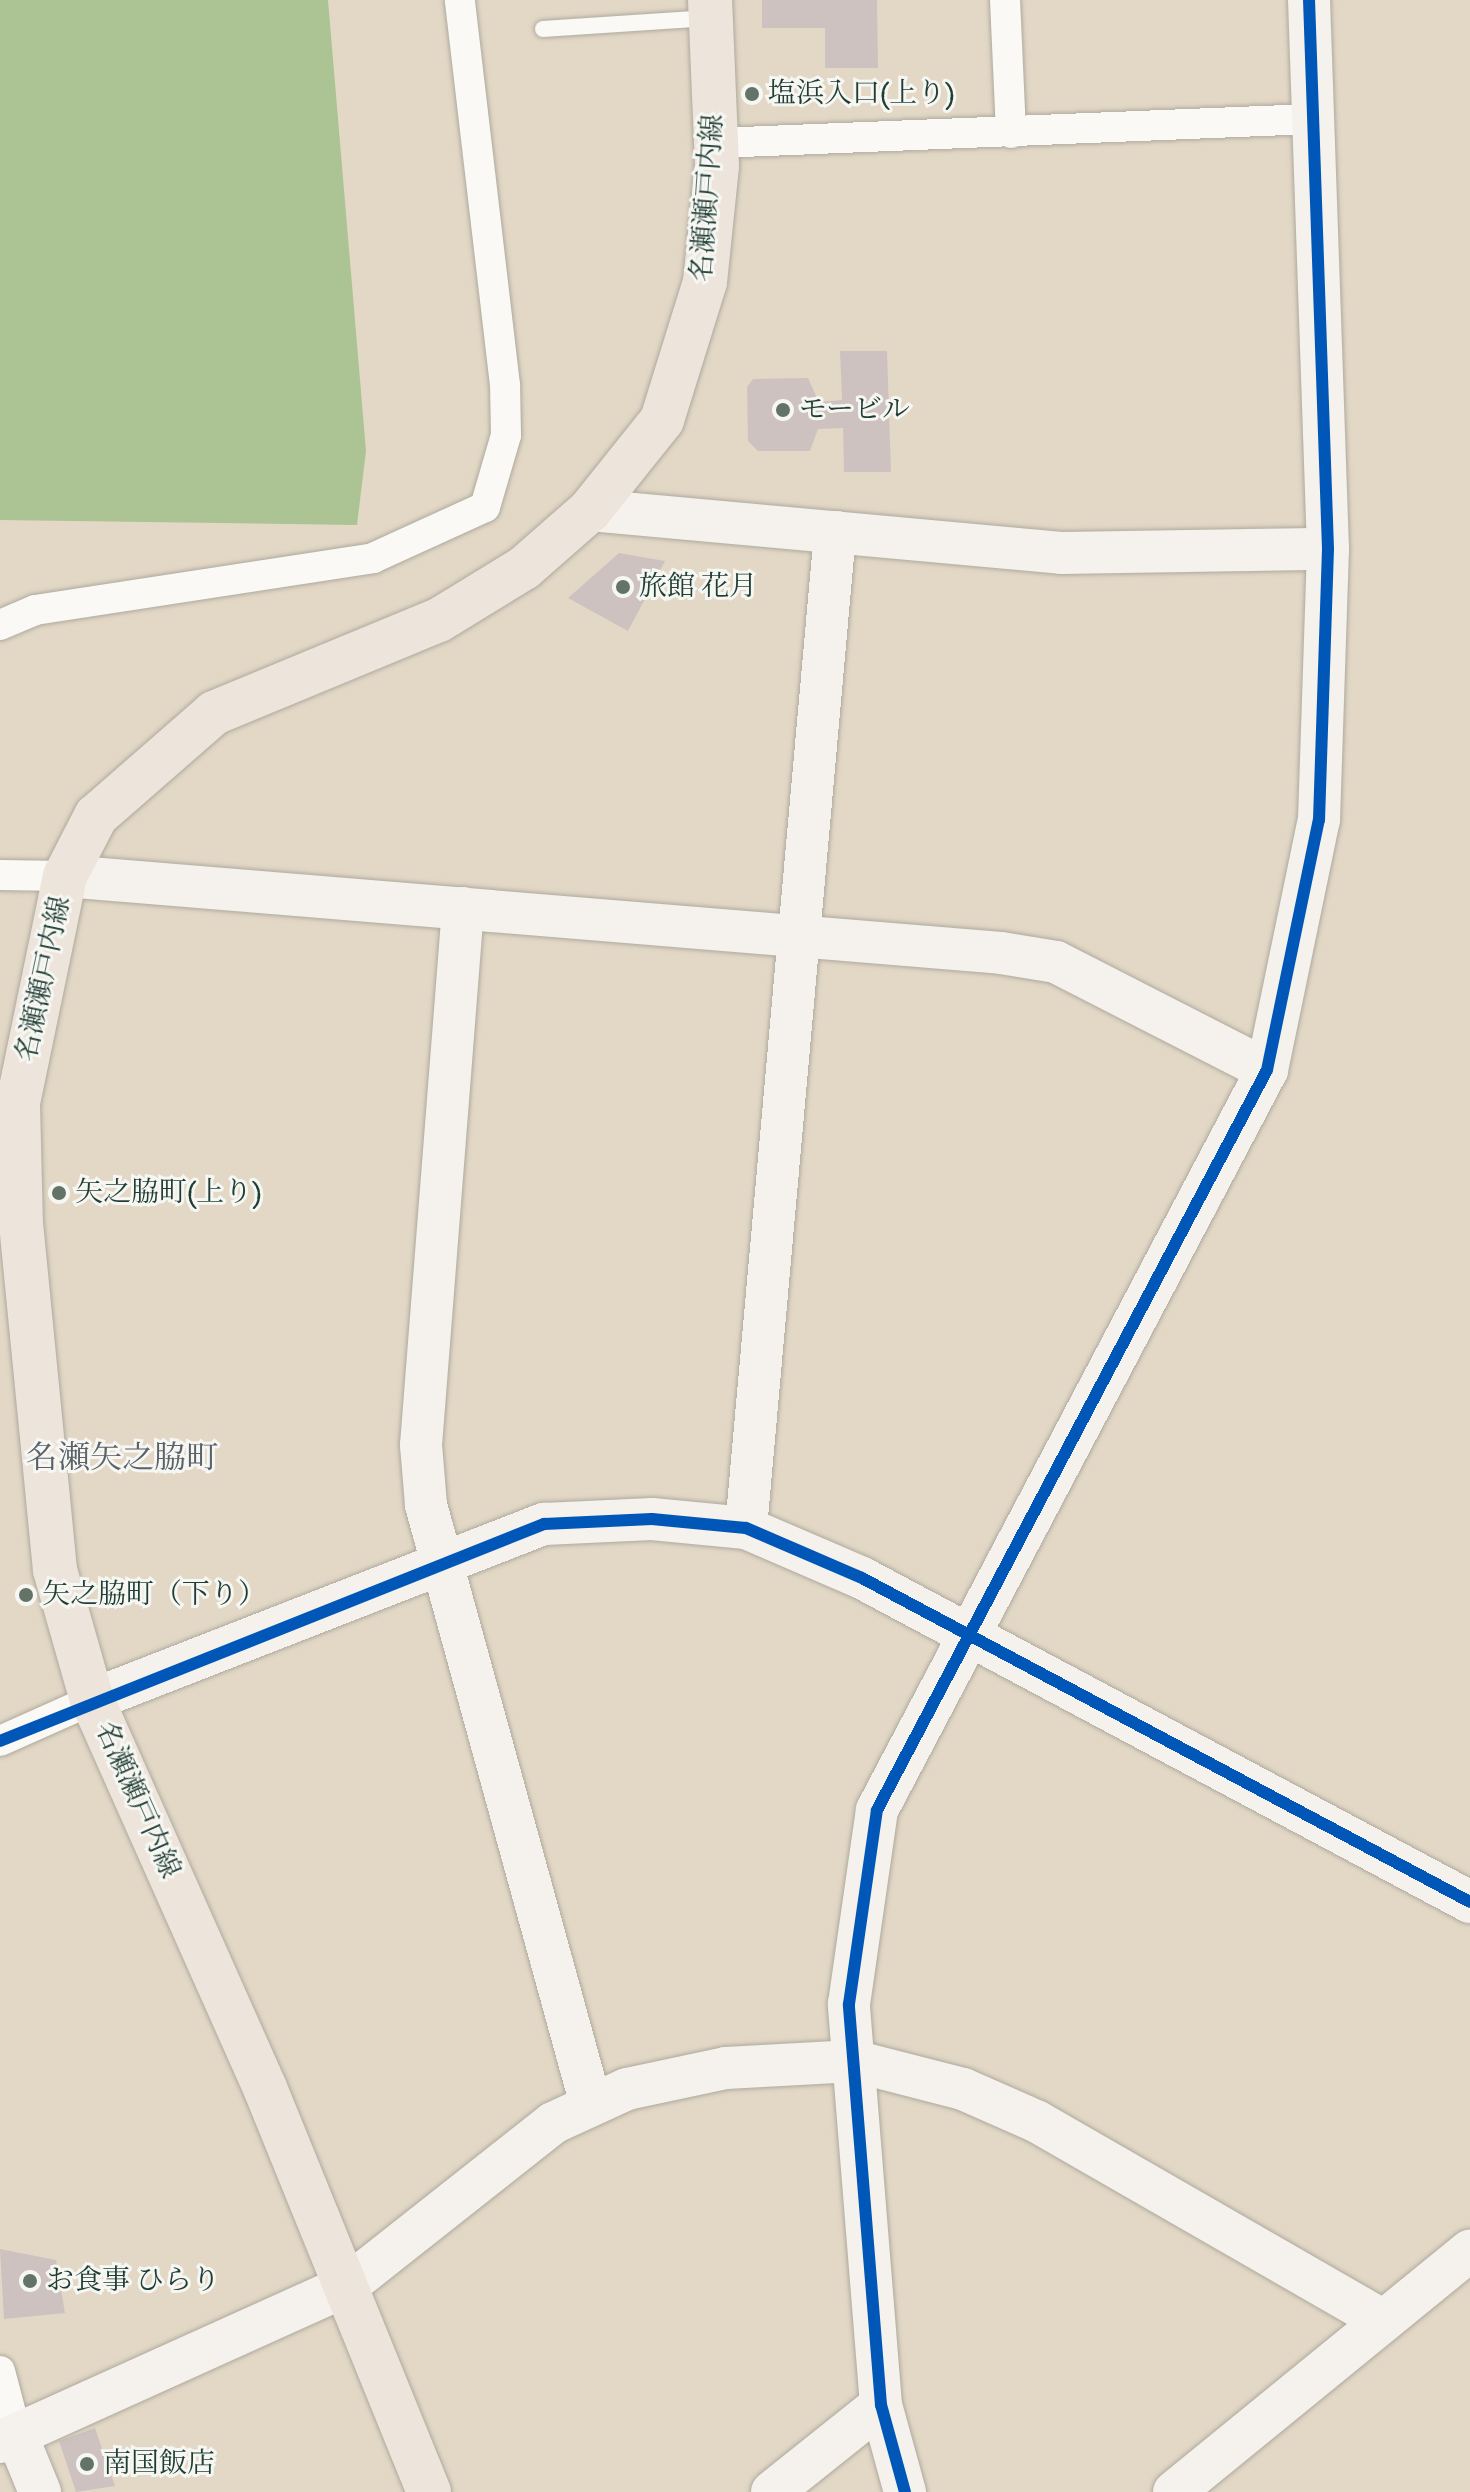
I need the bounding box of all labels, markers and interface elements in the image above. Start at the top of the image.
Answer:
place label: 塩浜入口(上り) [768,77,955,111]
marker: 塩浜入口(上り) [743,85,761,103]
street label: 名瀬瀬戸内線 [685,113,731,283]
place label: モービル [799,393,910,427]
marker: モービル [774,401,792,419]
place label: 旅館 花月 [639,570,757,604]
marker: 旅館 花月 [614,578,632,596]
street label: 名瀬瀬戸内線 [10,893,78,1065]
place label: 矢之脇町(上り) [75,1176,262,1210]
marker: 矢之脇町(上り) [50,1184,68,1202]
district label: 名瀬矢之脇町 [26,1440,218,1478]
place label: 矢之脇町（下り） [42,1578,266,1612]
marker: 矢之脇町（下り） [17,1586,35,1604]
street label: 名瀬瀬戸内線 [87,1716,187,1884]
place label: お食事 ひらり [46,2264,220,2298]
marker: お食事 ひらり [21,2272,39,2290]
place label: 南国飯店 [103,2447,215,2481]
marker: 南国飯店 [78,2455,96,2473]

